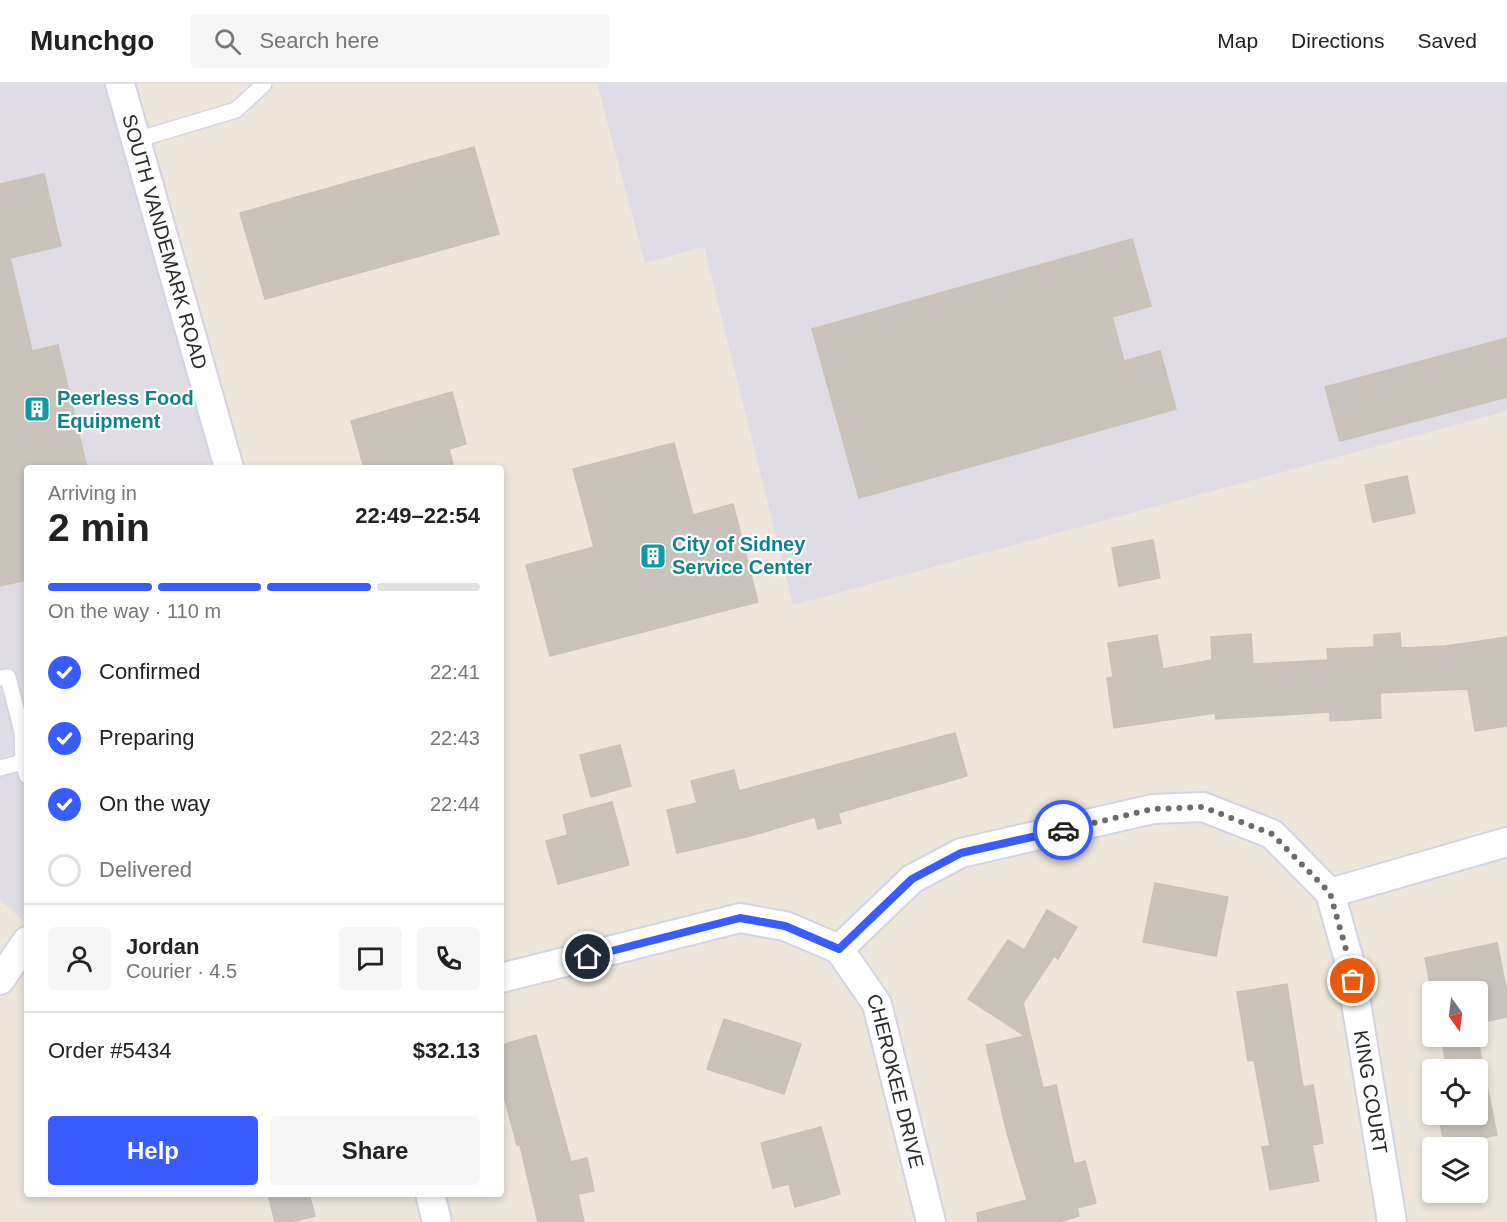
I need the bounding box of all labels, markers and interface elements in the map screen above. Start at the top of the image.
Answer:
search box [190,14,610,68]
text: Munchgo [30,25,154,56]
icon: search [211,25,244,58]
text: Search here [259,28,379,53]
text: Map [1217,29,1258,52]
text: Directions [1291,29,1384,52]
text: Saved [1417,29,1477,52]
street label: SOUTH VANDEMARK ROAD [118,112,211,372]
place label: Peerless Food Equipment [57,387,194,432]
building icon: Peerless Food Equipment [22,394,52,424]
text: Arriving in [48,482,137,504]
text: 22:49–22:54 [355,503,480,528]
text: 2 min [48,506,150,549]
place label: City of Sidney Service Center [672,533,812,578]
building icon: City of Sidney Service Center [638,541,668,571]
text: On the way · 110 m [48,600,221,622]
icon: check [48,656,81,689]
text: Confirmed [99,659,200,684]
text: 22:41 [430,661,480,683]
icon: check [48,722,81,755]
text: Preparing [99,725,194,750]
text: 22:43 [430,727,480,749]
icon: check [48,788,81,821]
text: On the way [99,791,210,816]
text: 22:44 [430,793,480,815]
courier [1033,800,1093,860]
icon: car [1047,814,1080,847]
text: Delivered [99,857,192,882]
button: person [48,927,111,990]
button: chat [339,927,402,990]
button: phone [417,927,480,990]
pin [562,931,613,982]
text: Jordan [126,934,199,959]
icon: home [571,940,604,973]
pin [1327,955,1378,1006]
text: Courier · 4.5 [126,960,237,982]
icon: bag [1336,964,1369,997]
north arrow [1422,981,1488,1047]
map controls [1422,981,1488,1203]
street label: CHEROKEE DRIVE [862,989,928,1170]
street label: KING COURT [1350,1029,1392,1156]
text: Order #5434 [48,1038,172,1063]
text: $32.13 [413,1038,480,1063]
button: locate [1422,1059,1488,1125]
button: Help [48,1116,258,1185]
button: Share [270,1116,480,1185]
button: layers [1422,1137,1488,1203]

